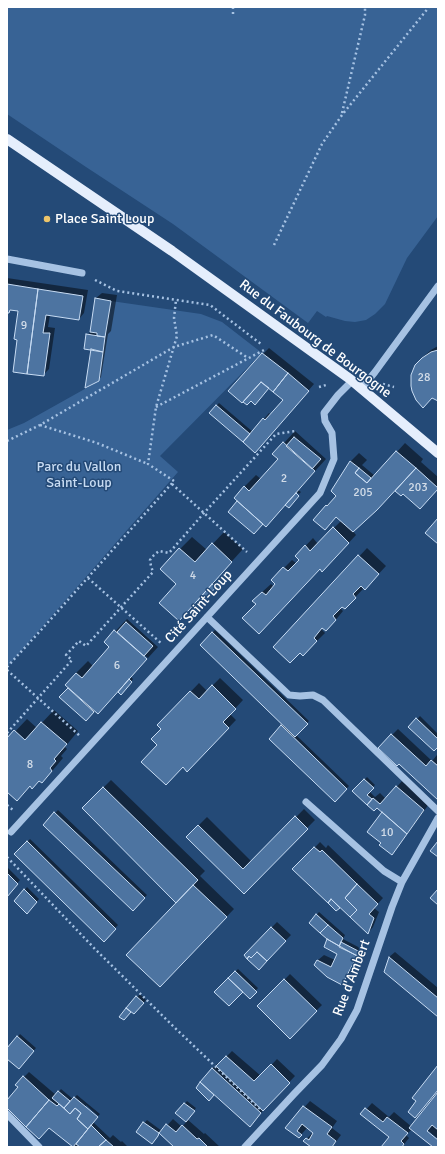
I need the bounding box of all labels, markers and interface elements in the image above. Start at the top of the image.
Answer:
place label: Place Saint Loup [55,211,154,227]
marker: Place Saint Loup [42,214,52,224]
street label: Rue du Faubourg de Bourgogne [236,276,394,402]
house number: 9 [21,319,27,333]
house number: 28 [418,371,430,385]
park label: Parc du Vallon Saint-Loup [37,459,121,492]
house number: 2 [281,472,287,486]
house number: 203 [408,481,428,495]
house number: 205 [353,486,373,500]
street label: Cité Saint-Loup [162,567,236,647]
house number: 4 [190,569,196,583]
house number: 6 [114,659,120,673]
house number: 8 [27,758,33,772]
house number: 10 [381,826,393,840]
street label: Rue d'Ambert [330,937,374,1019]

